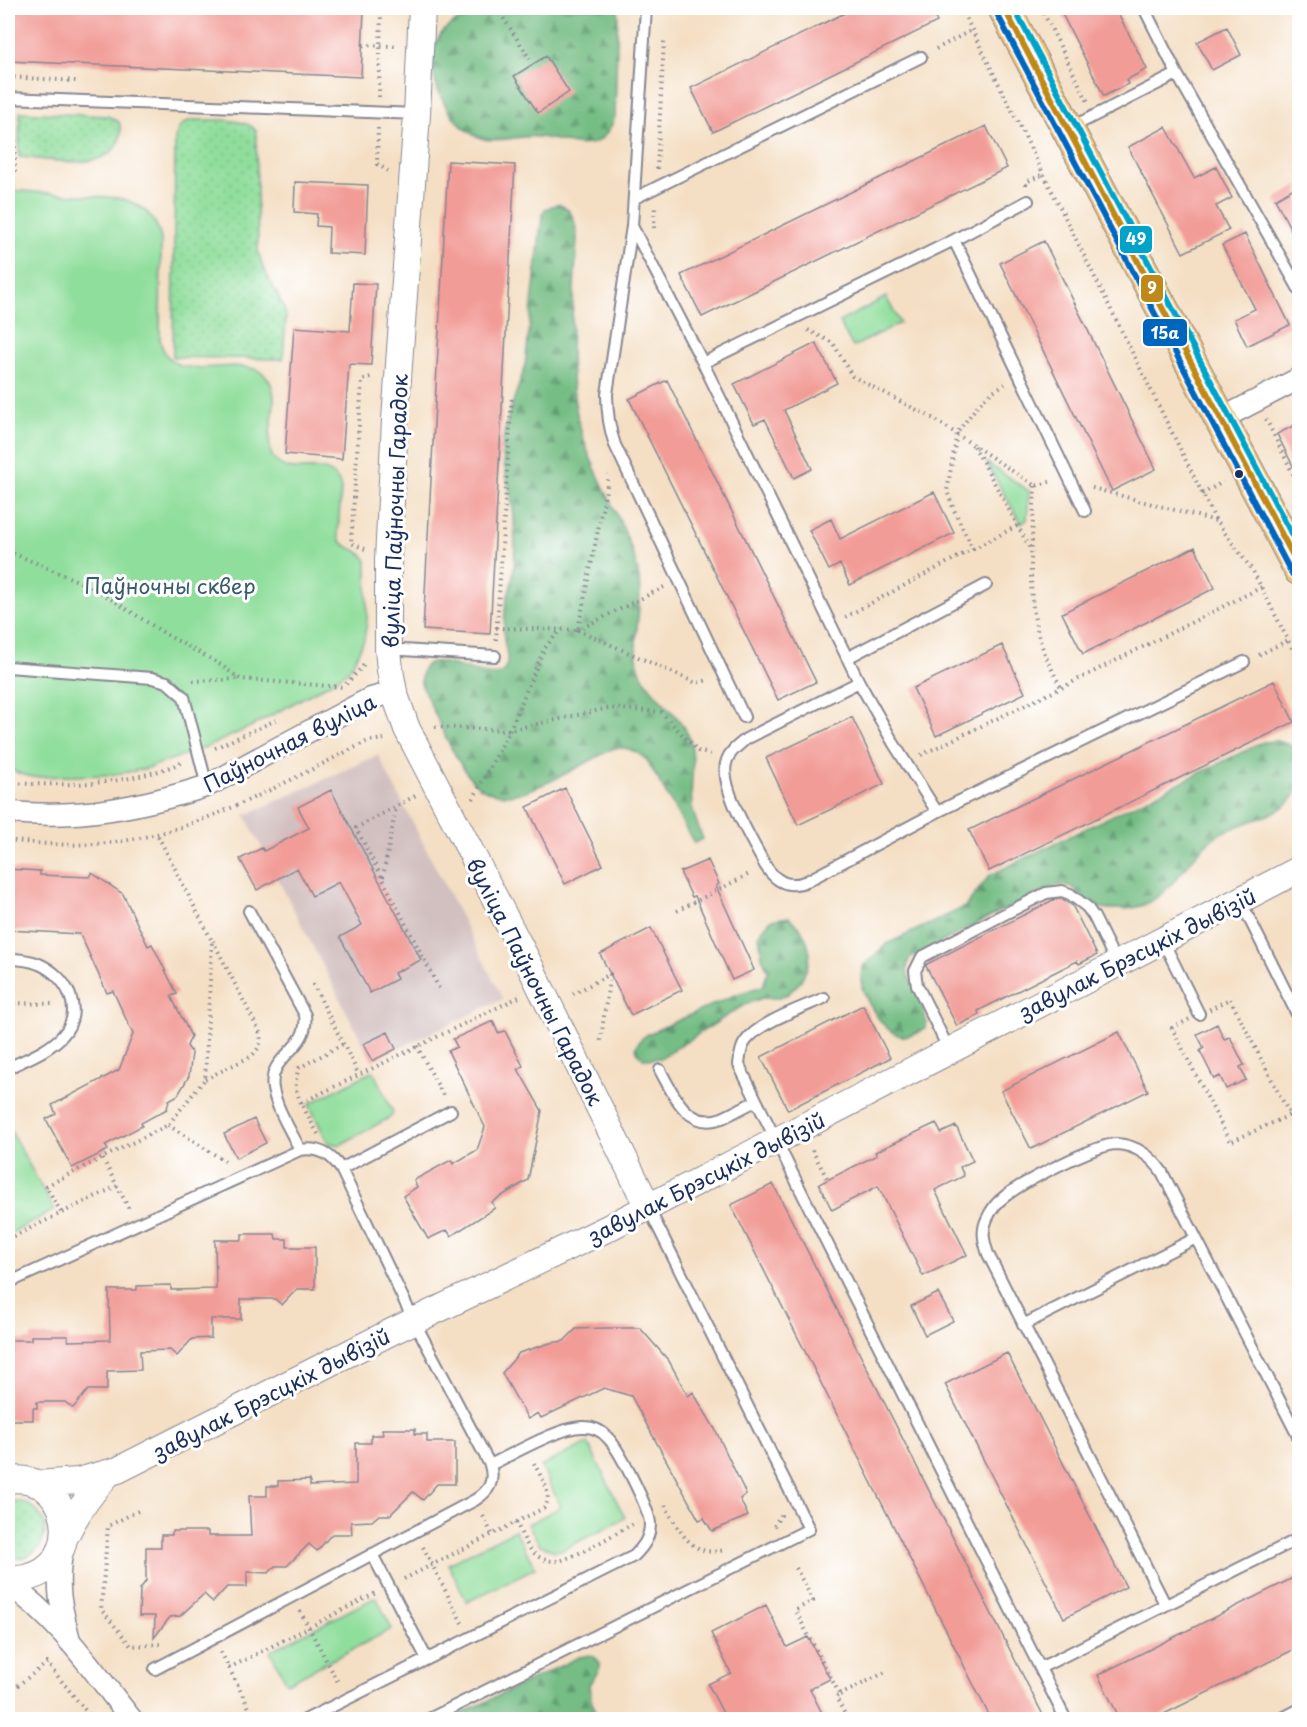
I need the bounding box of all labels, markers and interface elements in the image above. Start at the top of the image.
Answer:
line badge: 49 [1119,225,1153,254]
text: 49 [1126,226,1146,250]
line badge: 9 [1140,274,1164,303]
text: 9 [1147,275,1157,299]
line badge: 15а [1142,318,1188,347]
text: 15а [1151,320,1179,344]
street label: вуліца Паўночны Гарадок [373,373,415,649]
unlabelled marker [1233,468,1245,480]
park label: Паўночны сквер [84,569,256,601]
street label: Паўночная вуліца [197,684,381,799]
street label: вуліца Паўночны Гарадок [459,852,613,1111]
street label: завулак Брэсцкіх дывізій [1012,879,1261,1027]
street label: завулак Брэсцкіх дывізій [581,1103,830,1251]
street label: завулак Брэсцкіх дывізій [146,1319,395,1467]

